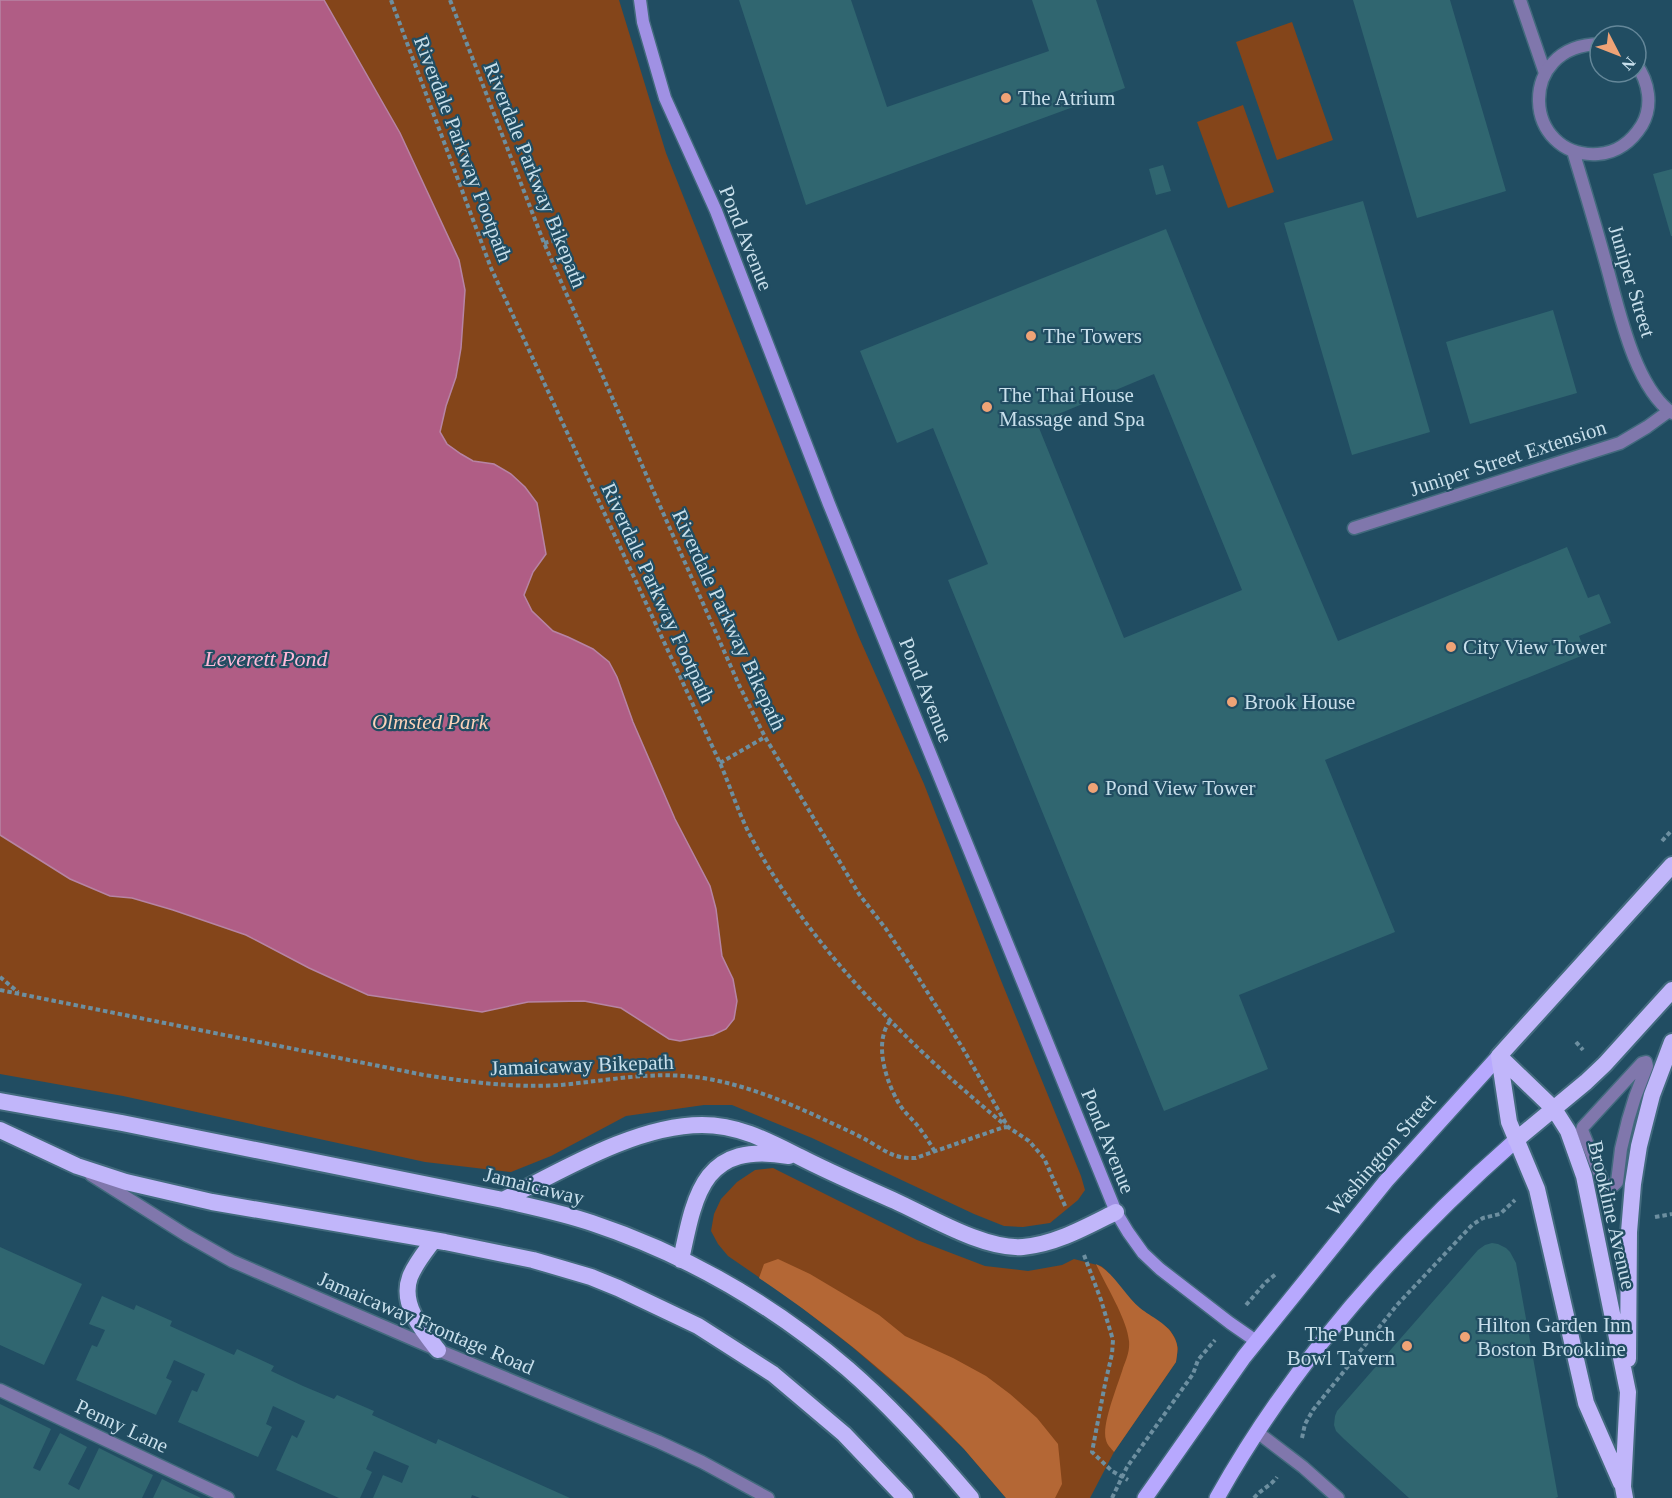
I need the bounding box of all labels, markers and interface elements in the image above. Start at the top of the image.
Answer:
north arrow [1588,24,1648,84]
street label: Riverdale Parkway Footpath [409,33,517,266]
text: N [1618,54,1639,74]
street label: Riverdale Parkway Bikepath [479,59,592,292]
place label: The Atrium [1018,86,1115,110]
marker: The Atrium [999,91,1013,105]
street label: Pond Avenue [714,182,778,294]
street label: Juniper Street [1604,222,1660,340]
place label: The Towers [1043,324,1142,348]
marker: The Towers [1024,329,1038,343]
place label: The Thai House Massage and Spa [999,383,1145,431]
marker: The Thai House Massage and Spa [980,400,994,414]
street label: Juniper Street Extension [1407,415,1610,501]
street label: Riverdale Parkway Footpath [596,479,720,707]
street label: Riverdale Parkway Bikepath [667,506,791,735]
street label: Pond Avenue [894,634,958,746]
place label: City View Tower [1463,635,1606,659]
marker: City View Tower [1444,640,1458,654]
water label: Leverett Pond [203,646,329,671]
place label: Brook House [1244,690,1355,714]
marker: Brook House [1225,695,1239,709]
park label: Olmsted Park [372,710,489,734]
place label: Pond View Tower [1105,776,1256,800]
marker: Pond View Tower [1086,781,1100,795]
street label: Jamaicaway Bikepath [490,1050,675,1080]
street label: Pond Avenue [1076,1085,1140,1197]
street label: Washington Street [1321,1089,1441,1221]
street label: Brookline Avenue [1583,1138,1641,1292]
street label: Jamaicaway [481,1162,587,1210]
street label: Jamaicaway Frontage Road [314,1267,538,1380]
place label: Hilton Garden Inn Boston Brookline [1477,1313,1631,1361]
place label: The Punch Bowl Tavern [1287,1322,1395,1370]
marker: Hilton Garden Inn Boston Brookline [1458,1330,1472,1344]
marker: The Punch Bowl Tavern [1400,1339,1414,1353]
street label: Penny Lane [72,1394,172,1458]

